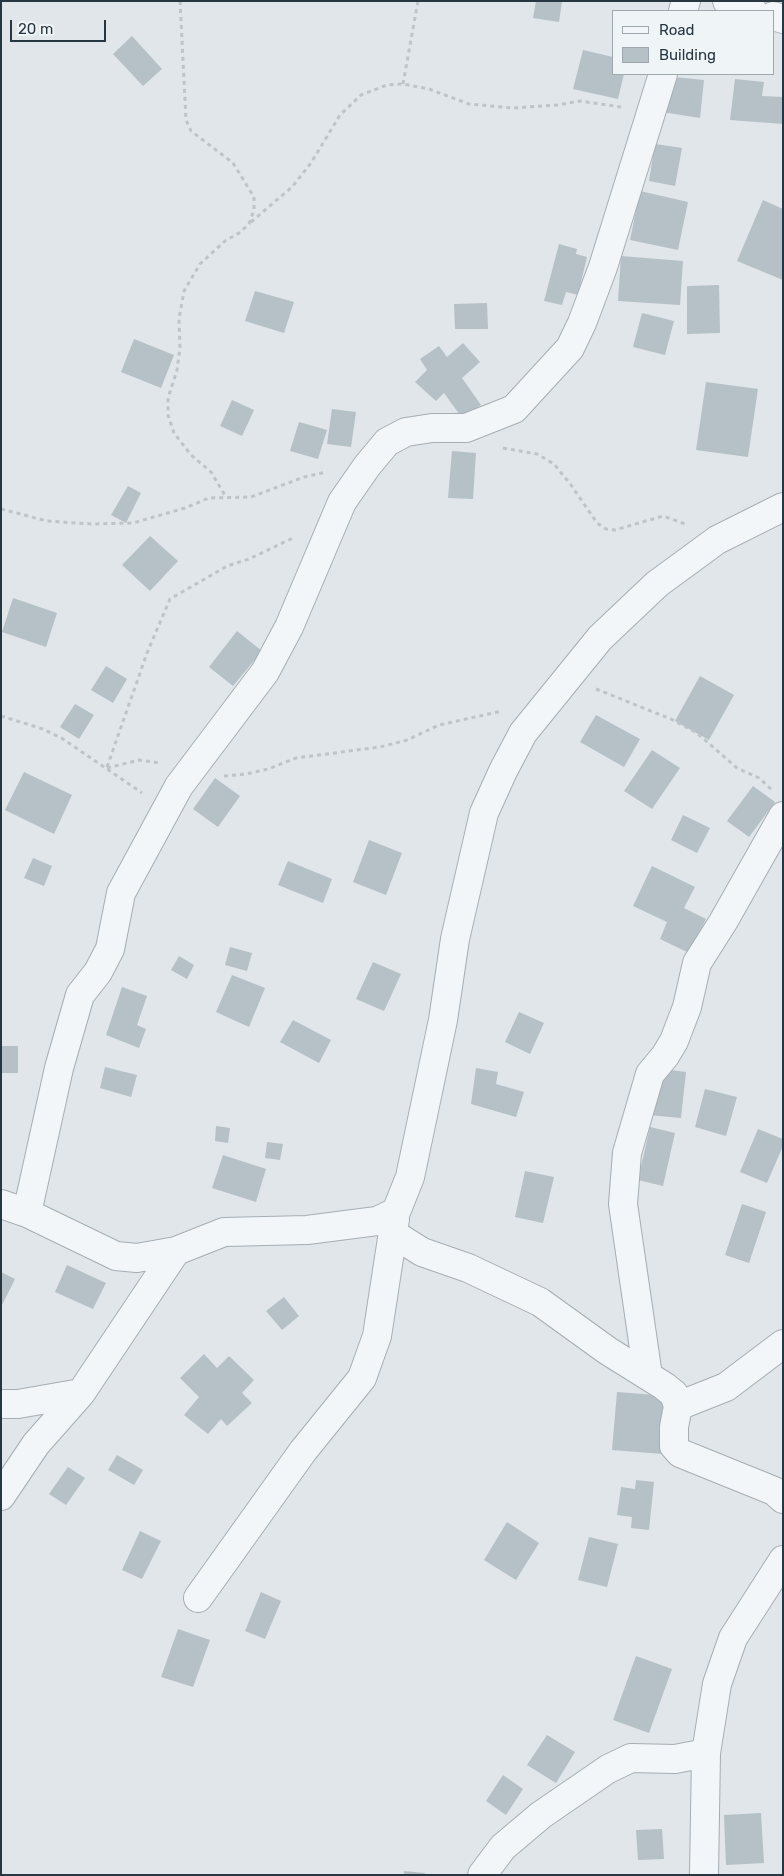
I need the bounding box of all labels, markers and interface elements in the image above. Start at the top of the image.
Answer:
scale bar [12,10,109,42]
legend [612,10,774,75]
text: 20 m [18,20,53,38]
text: Road [659,21,695,39]
text: Building [659,46,716,64]

